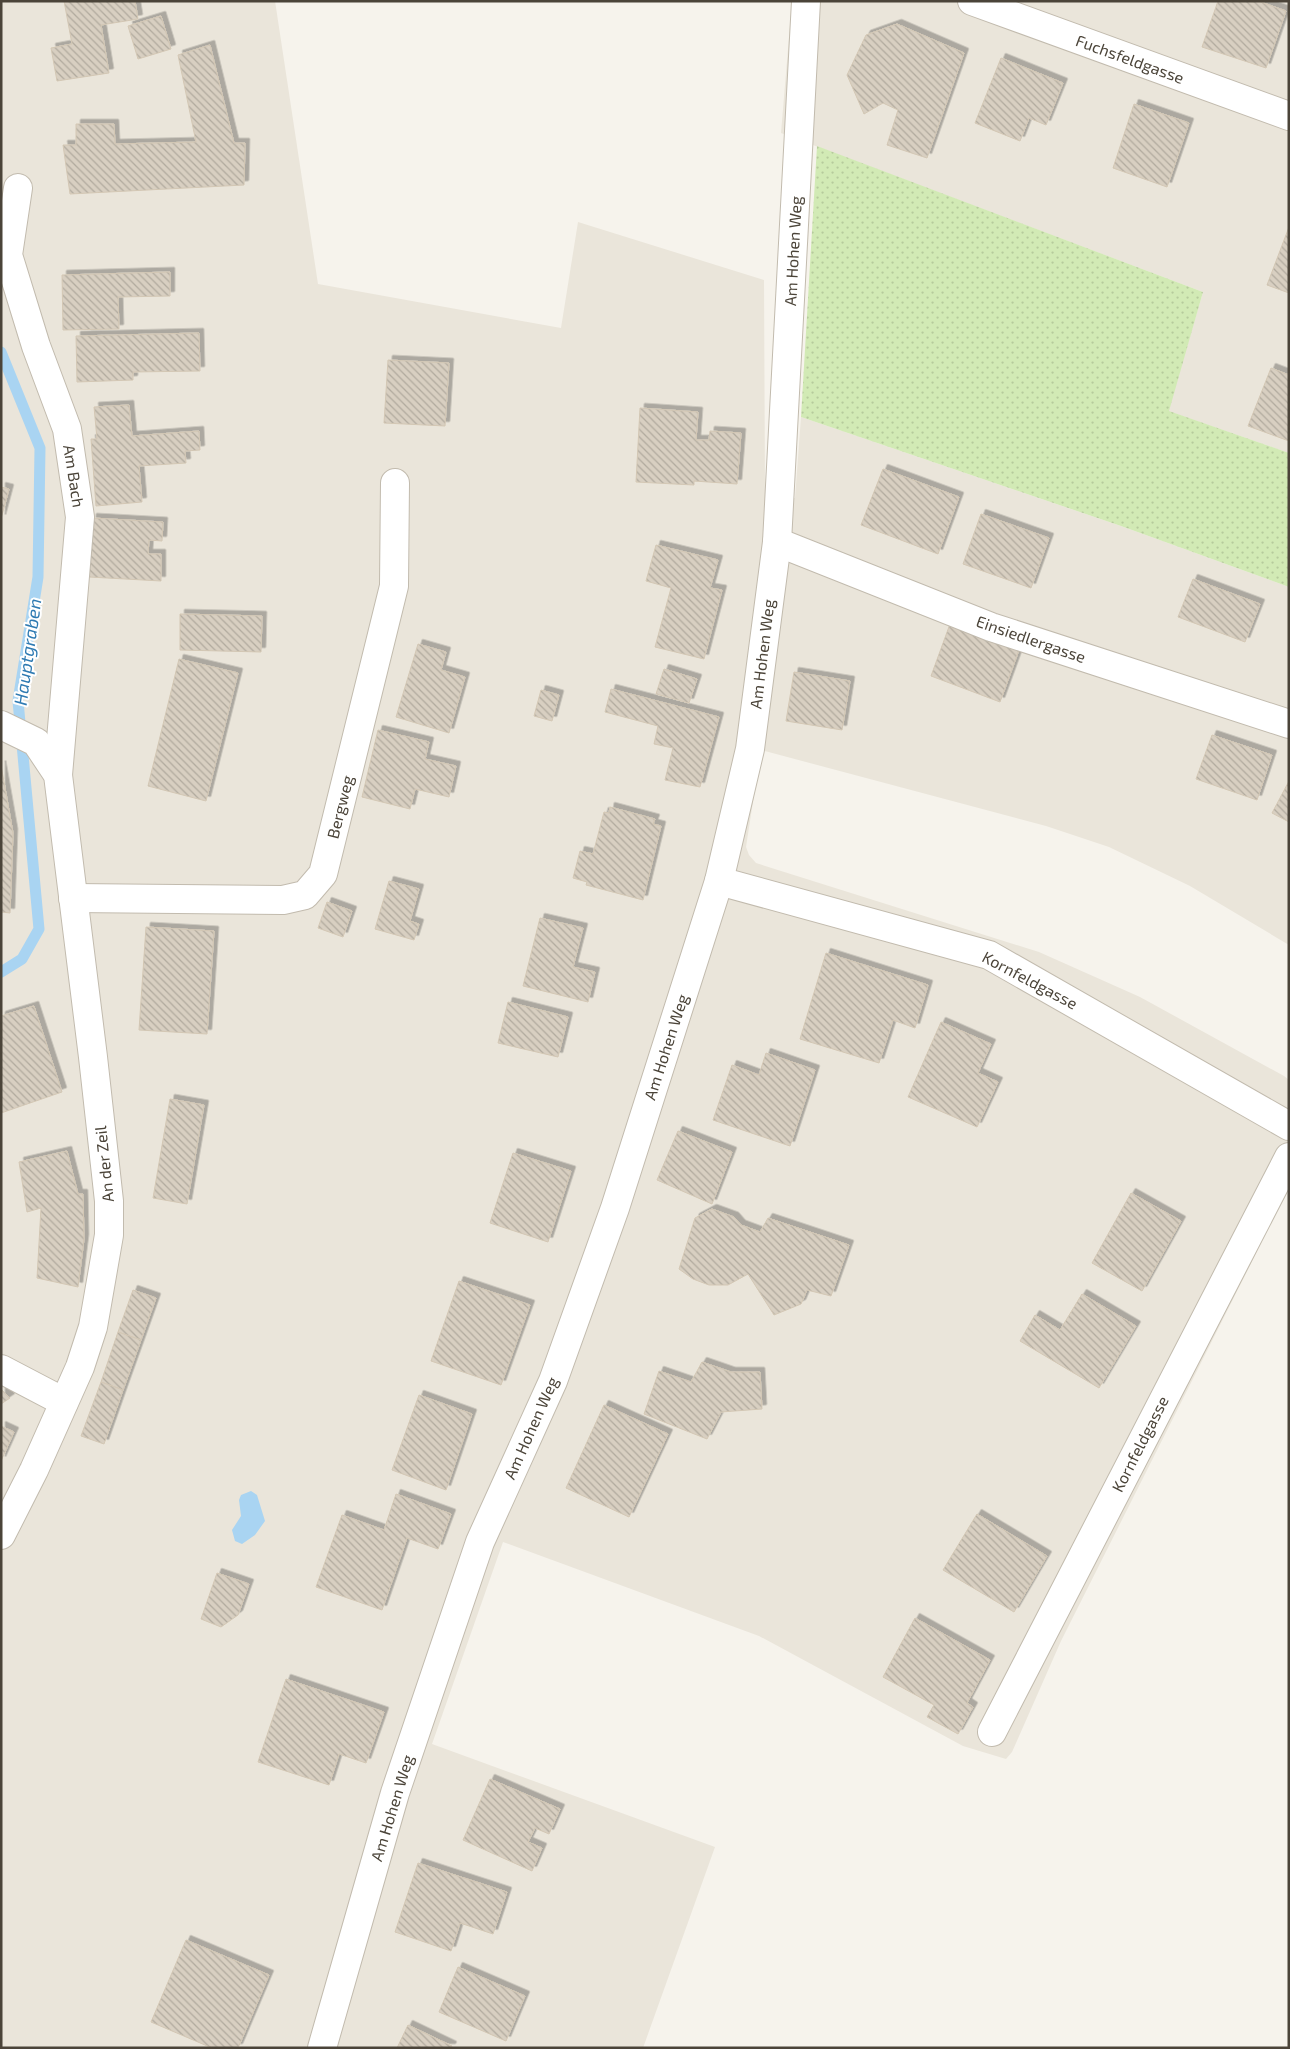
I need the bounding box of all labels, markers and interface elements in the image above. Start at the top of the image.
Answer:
street label: Fuchsfeldgasse [1074,30,1187,87]
street label: Am Hohen Weg [780,195,805,307]
street label: Am Bach [60,443,89,509]
water label: Hauptgraben [9,597,45,707]
street label: Am Hohen Weg [745,598,778,710]
street label: Einsiedlergasse [974,611,1088,666]
street label: Bergweg [323,773,357,840]
street label: Kornfeldgasse [979,947,1081,1013]
street label: Am Hohen Weg [639,991,692,1102]
street label: An der Zeil [90,1125,117,1203]
street label: Am Hohen Weg [499,1374,562,1482]
street label: Kornfeldgasse [1107,1393,1172,1495]
street label: Am Hohen Weg [366,1752,417,1863]

